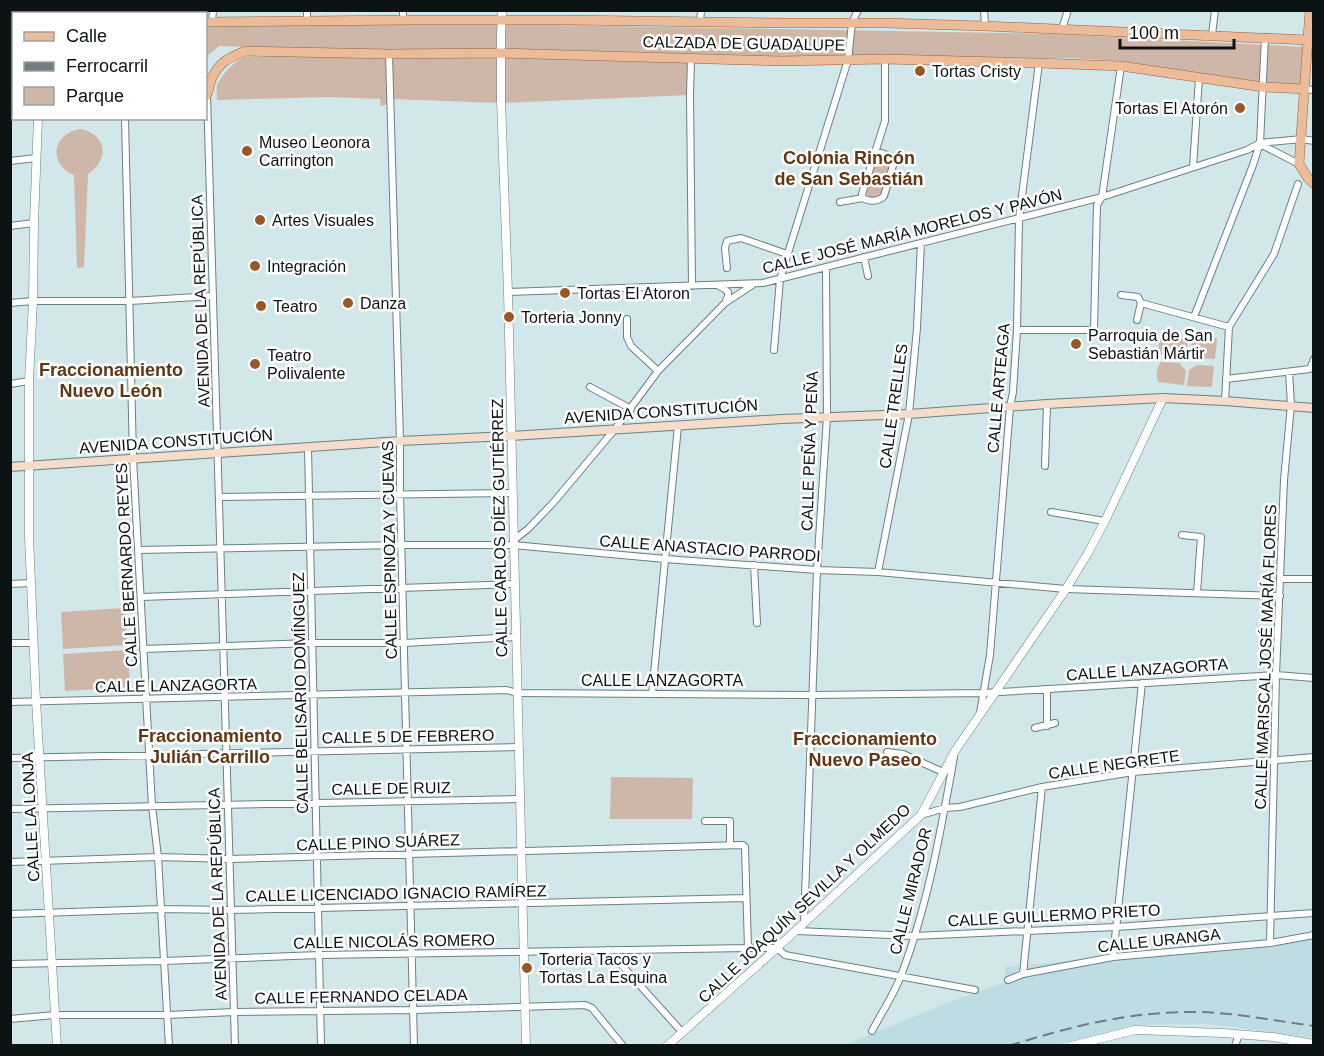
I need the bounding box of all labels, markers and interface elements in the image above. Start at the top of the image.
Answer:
legend [12,12,207,120]
scale bar [1120,12,1234,50]
text: 100 m [1129,23,1179,43]
text: Calle [66,26,107,46]
street label: CALZADA DE GUADALUPE [642,33,845,54]
text: Ferrocarril [66,56,148,76]
place label: Tortas Cristy [932,63,1021,80]
marker: Tortas Cristy [913,64,927,78]
text: Parque [66,86,124,106]
place label: Tortas El Atorón [1115,100,1228,117]
marker: Tortas El Atorón [1233,101,1247,115]
place label: Museo Leonora Carrington [259,134,370,169]
marker: Museo Leonora Carrington [240,144,254,158]
district label: Colonia Rincón de San Sebastián [774,148,924,189]
street label: CALLE JOSÉ MARÍA MORELOS Y PAVÓN [760,185,1064,277]
street label: AVENIDA DE LA REPÚBLICA [187,194,213,408]
place label: Artes Visuales [272,212,374,229]
marker: Artes Visuales [253,213,267,227]
place label: Integración [267,258,346,275]
marker: Integración [248,259,262,273]
place label: Tortas El Atoron [577,285,690,302]
marker: Tortas El Atoron [558,286,572,300]
place label: Danza [360,295,406,312]
marker: Danza [341,296,355,310]
place label: Teatro [273,298,318,315]
marker: Teatro [254,299,268,313]
place label: Torteria Jonny [521,309,622,326]
marker: Torteria Jonny [502,310,516,324]
street label: CALLE ARTEAGA [984,322,1013,454]
place label: Parroquia de San Sebastián Mártir [1088,327,1213,362]
marker: Parroquia de San Sebastián Mártir [1069,337,1083,351]
street label: CALLE TRELLES [876,342,911,470]
place label: Teatro Polivalente [267,347,345,382]
marker: Teatro Polivalente [248,357,262,371]
district label: Fraccionamiento Nuevo León [39,360,183,401]
street label: CALLE PEÑA Y PEÑA [796,370,821,531]
street label: AVENIDA CONSTITUCIÓN [563,395,759,427]
street label: CALLE CARLOS DÍEZ GUTIÉRREZ [488,398,510,657]
street label: AVENIDA CONSTITUCIÓN [78,425,274,457]
street label: CALLE ESPINOZA Y CUEVAS [379,440,400,660]
street label: CALLE BERNARDO REYES [113,462,140,668]
street label: CALLE MARISCAL JOSÉ MARÍA FLORES [1251,504,1279,810]
street label: CALLE ANASTACIO PARRODI [599,532,821,565]
street label: CALLE BELISARIO DOMÍNGUEZ [289,572,311,814]
street label: CALLE LANZAGORTA [1066,655,1229,684]
street label: CALLE LANZAGORTA [581,672,743,689]
street label: CALLE LANZAGORTA [95,676,258,695]
district label: Fraccionamiento Julián Carrillo [138,726,282,767]
street label: CALLE 5 DE FEBRERO [322,726,494,747]
district label: Fraccionamiento Nuevo Paseo [793,729,937,770]
street label: CALLE NEGRETE [1047,747,1181,782]
street label: CALLE LA LONJA [19,751,42,882]
street label: CALLE DE RUIZ [331,779,451,798]
street label: AVENIDA DE LA REPÚBLICA [204,787,230,1001]
street label: CALLE JOAQUÍN SEVILLA Y OLMEDO [694,800,914,1006]
street label: CALLE MIRADOR [886,826,935,957]
street label: CALLE PINO SUÁREZ [296,830,460,854]
street label: CALLE LICENCIADO IGNACIO RAMÍREZ [245,881,547,905]
street label: CALLE GUILLERMO PRIETO [947,901,1161,930]
street label: CALLE URANGA [1097,926,1222,955]
street label: CALLE NICOLÁS ROMERO [293,930,495,952]
place label: Torteria Tacos y Tortas La Esquina [539,951,667,986]
marker: Torteria Tacos y Tortas La Esquina [520,961,534,975]
street label: CALLE FERNANDO CELADA [254,986,468,1007]

